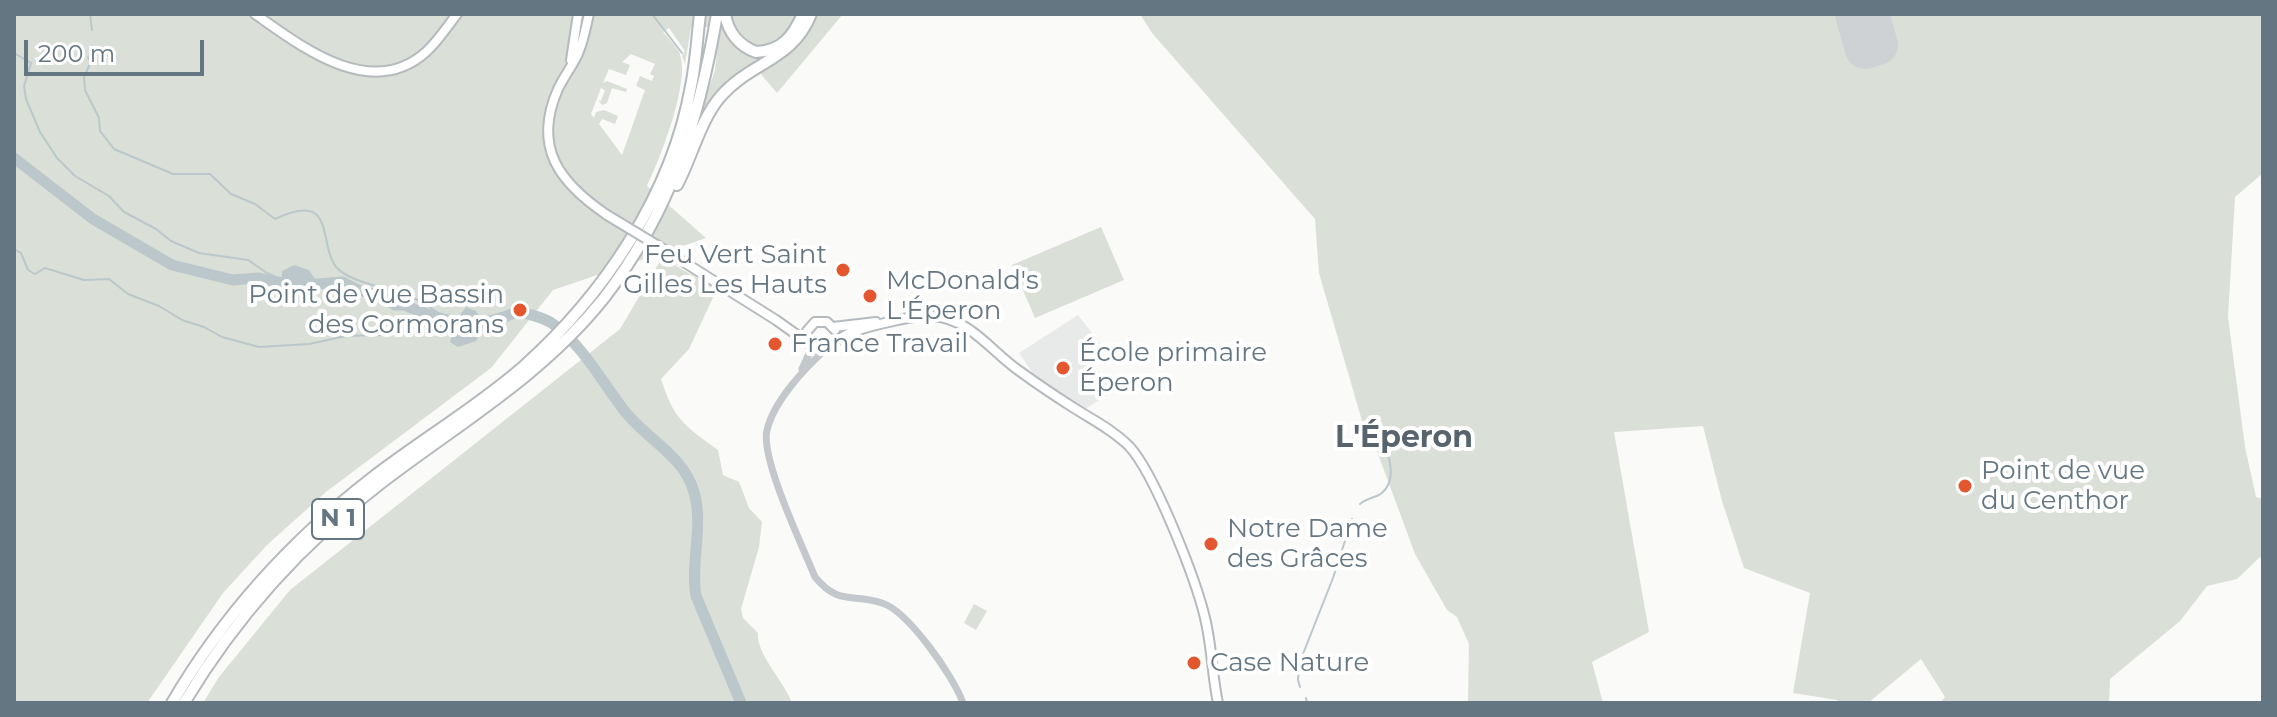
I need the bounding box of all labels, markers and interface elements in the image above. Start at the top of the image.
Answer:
scale bar [28,24,208,74]
text: 200 m [38,39,115,68]
place label: Feu Vert Saint Gilles Les Hauts [623,239,827,300]
marker: Feu Vert Saint Gilles Les Hauts [834,261,852,279]
place label: McDonald's L'Éperon [886,265,1039,326]
place label: Point de vue Bassin des Cormorans [248,279,504,340]
marker: McDonald's L'Éperon [861,287,879,305]
marker: Point de vue Bassin des Cormorans [511,301,529,319]
place label: France Travail [791,328,968,360]
marker: France Travail [766,335,784,353]
place label: École primaire Éperon [1079,337,1267,398]
marker: École primaire Éperon [1054,359,1072,377]
district label: L'Éperon [1335,420,1473,456]
place label: Point de vue du Centhor [1981,455,2145,516]
marker: Point de vue du Centhor [1956,477,1974,495]
road number: N 1 [312,499,364,539]
place label: Notre Dame des Grâces [1227,513,1388,574]
marker: Notre Dame des Grâces [1202,535,1220,553]
place label: Case Nature [1210,647,1369,679]
marker: Case Nature [1185,654,1203,672]

